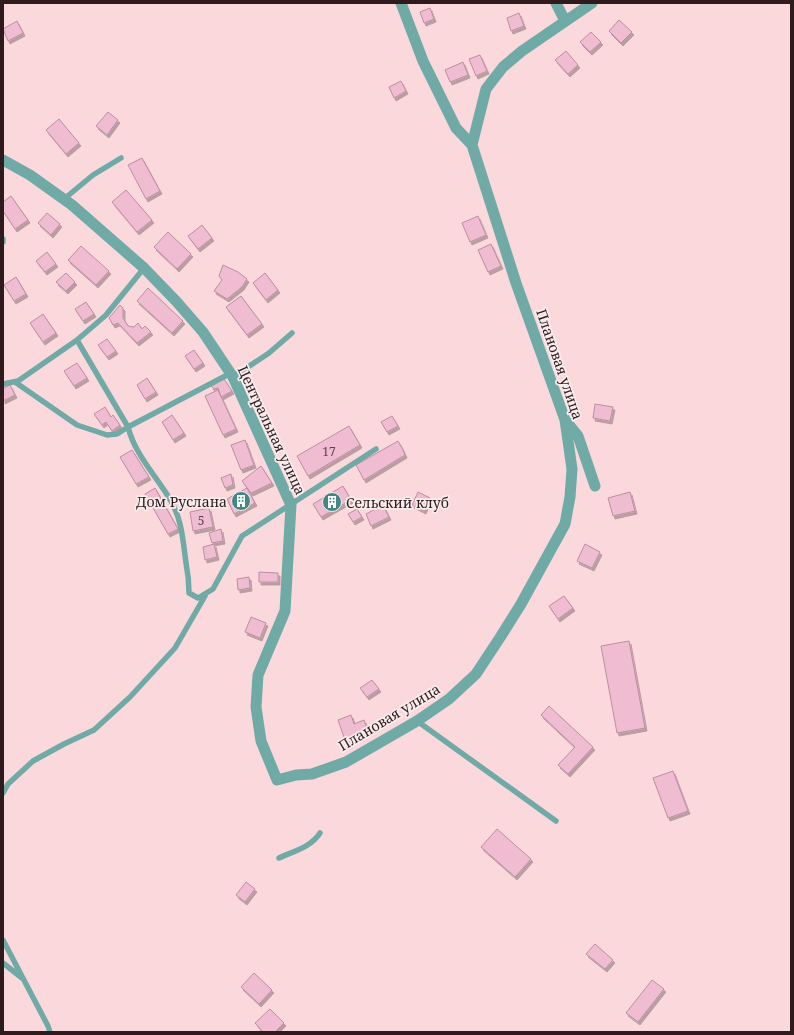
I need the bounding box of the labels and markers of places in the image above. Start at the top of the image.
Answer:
building icon: Дом Руслана [230,490,252,512]
building icon: Сельский клуб [321,491,343,513]
place label: Дом Руслана [136,492,227,511]
place label: Сельский клуб [346,493,449,512]

